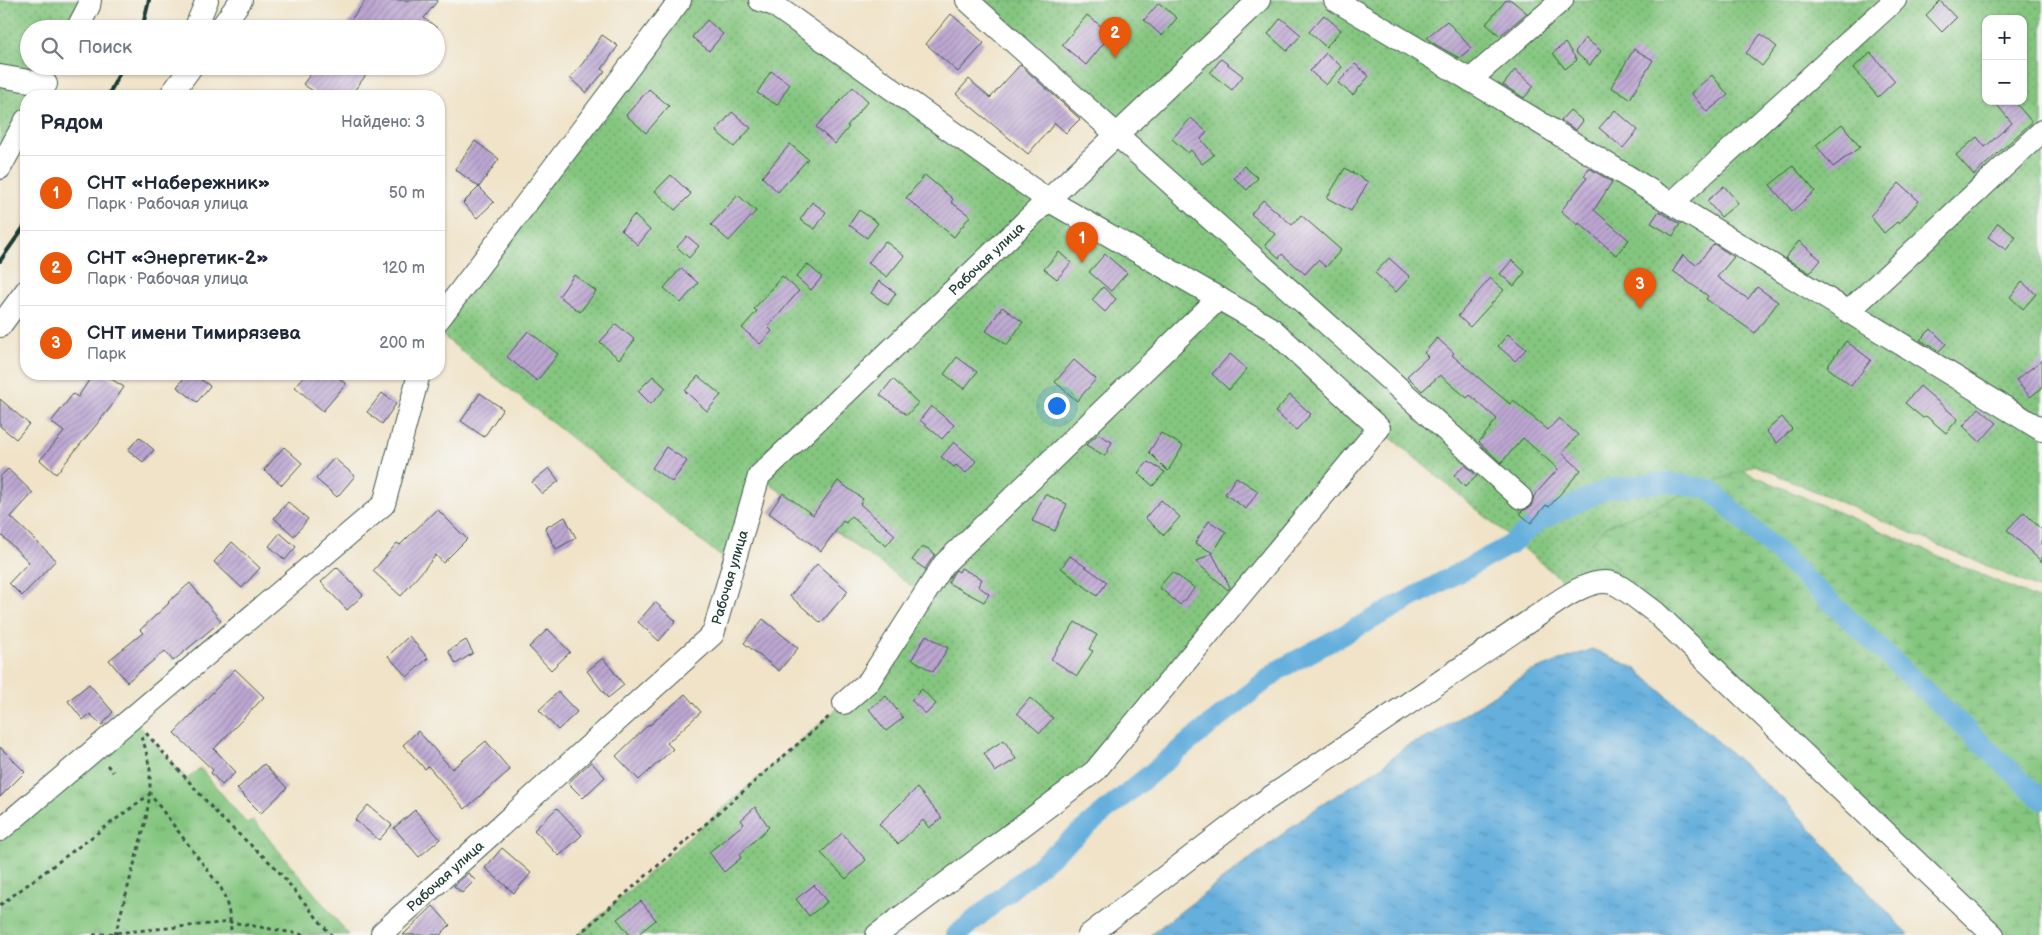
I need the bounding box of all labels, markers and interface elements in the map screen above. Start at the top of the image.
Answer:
map controls [1982,15,2027,105]
button: + [1982,15,2027,60]
pin: 2 [1099,17,1131,58]
search box [20,20,445,75]
icon: search [38,34,66,62]
text: Поиск [78,36,132,59]
button: − [1982,60,2027,105]
text: Рядом [40,110,103,135]
text: Найдено: 3 [341,113,425,132]
text: СНТ «Набережник» [87,172,270,195]
text: 1 [53,184,59,203]
text: 50 m [389,184,425,203]
text: Парк · Рабочая улица [87,195,248,214]
street label: Рабочая улица [945,218,1028,299]
pin: 1 [1066,222,1098,263]
text: СНТ «Энергетик-2» [87,247,269,270]
text: 2 [51,259,61,278]
text: 120 m [382,259,425,278]
pin: 3 [1624,268,1656,309]
text: Парк · Рабочая улица [87,270,248,289]
text: СНТ имени Тимирязева [87,322,300,345]
text: 3 [51,334,61,353]
text: 200 m [379,334,425,353]
text: Парк [87,345,126,364]
your location [1044,393,1070,419]
street label: Рабочая улица [708,527,752,627]
street label: Рабочая улица [403,836,488,915]

